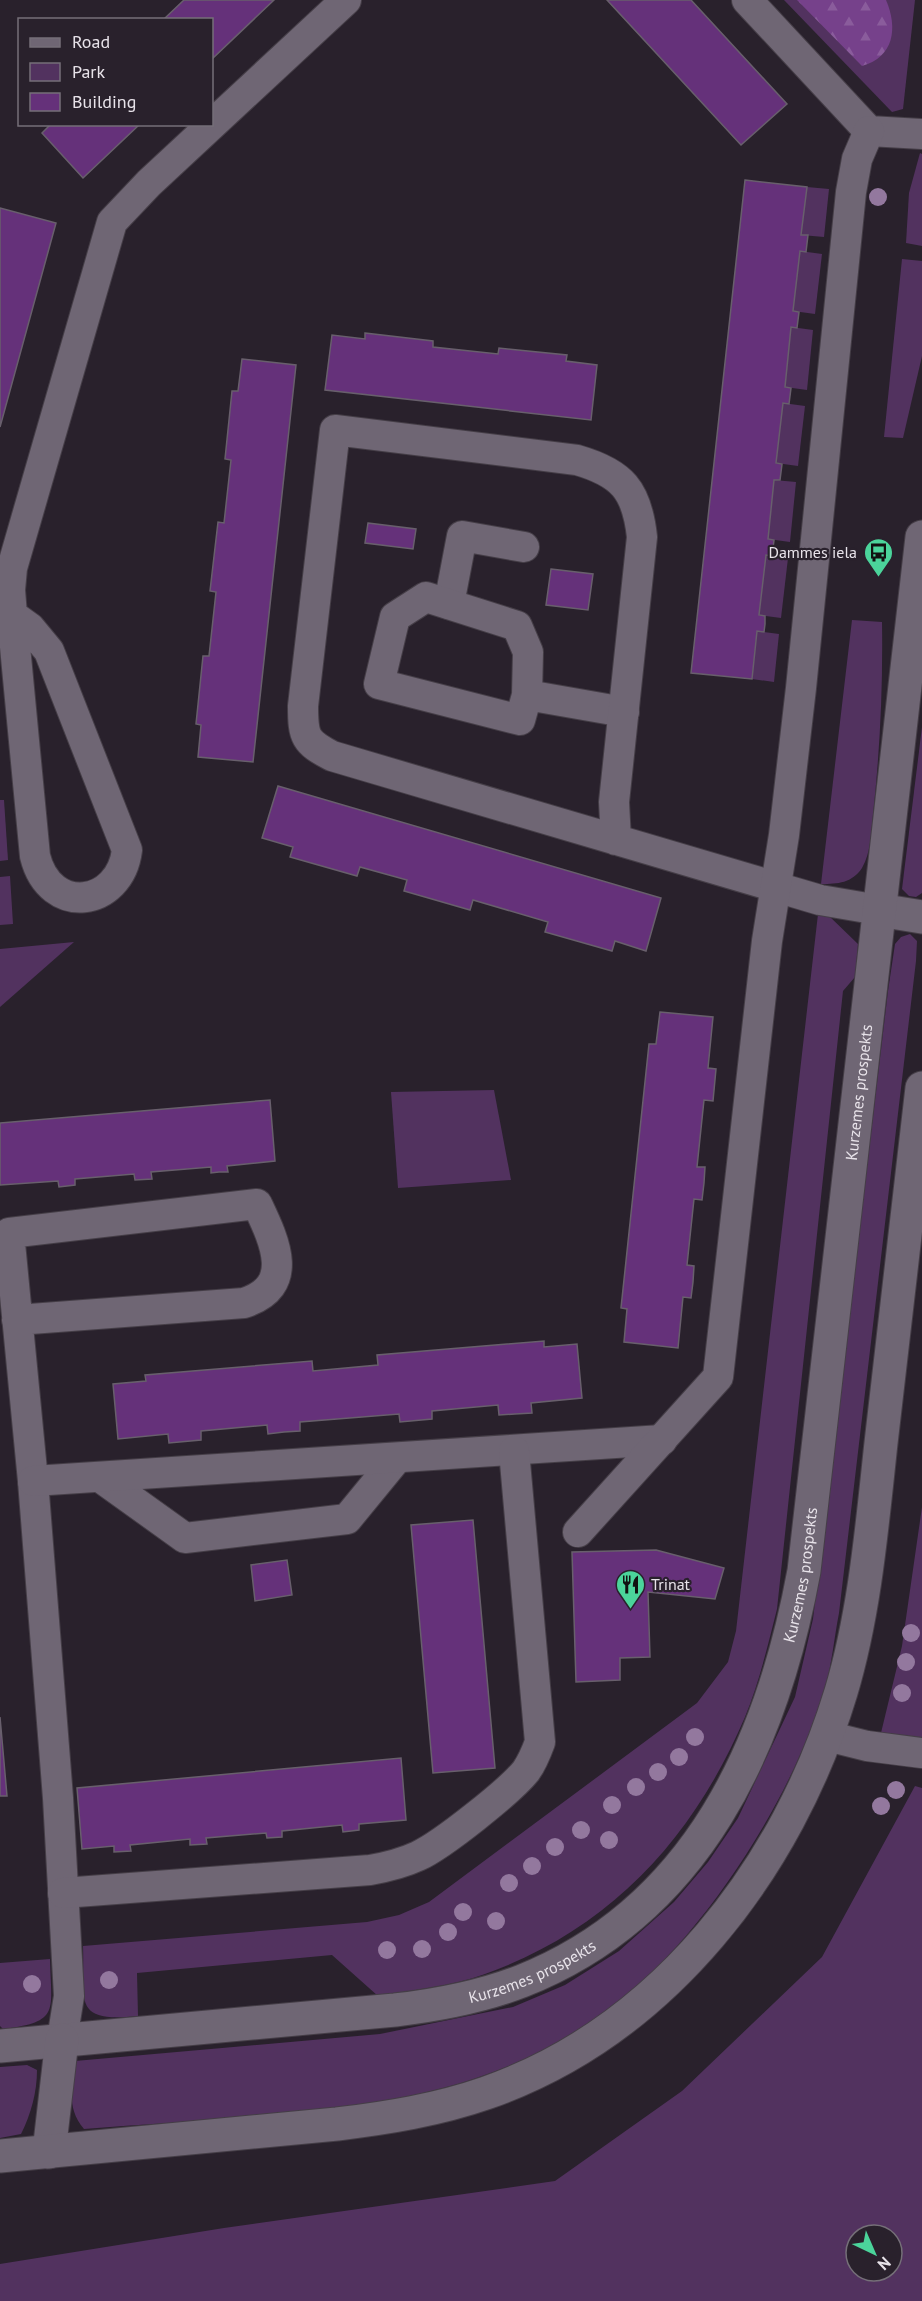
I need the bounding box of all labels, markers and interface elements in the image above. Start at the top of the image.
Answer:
legend [18,18,213,126]
text: Road [72,30,110,53]
text: Park [72,60,105,83]
text: Building [72,90,136,113]
bus stop icon: Dammes iela [862,536,894,578]
place label: Dammes iela [768,542,857,562]
street label: Kurzemes prospekts [841,1023,876,1161]
street label: Kurzemes prospekts [779,1506,821,1644]
restaurant icon: Trinat [614,1568,646,1610]
place label: Trinat [651,1574,691,1594]
street label: Kurzemes prospekts [466,1935,600,2007]
north arrow [844,2223,904,2283]
text: N [874,2253,895,2275]

